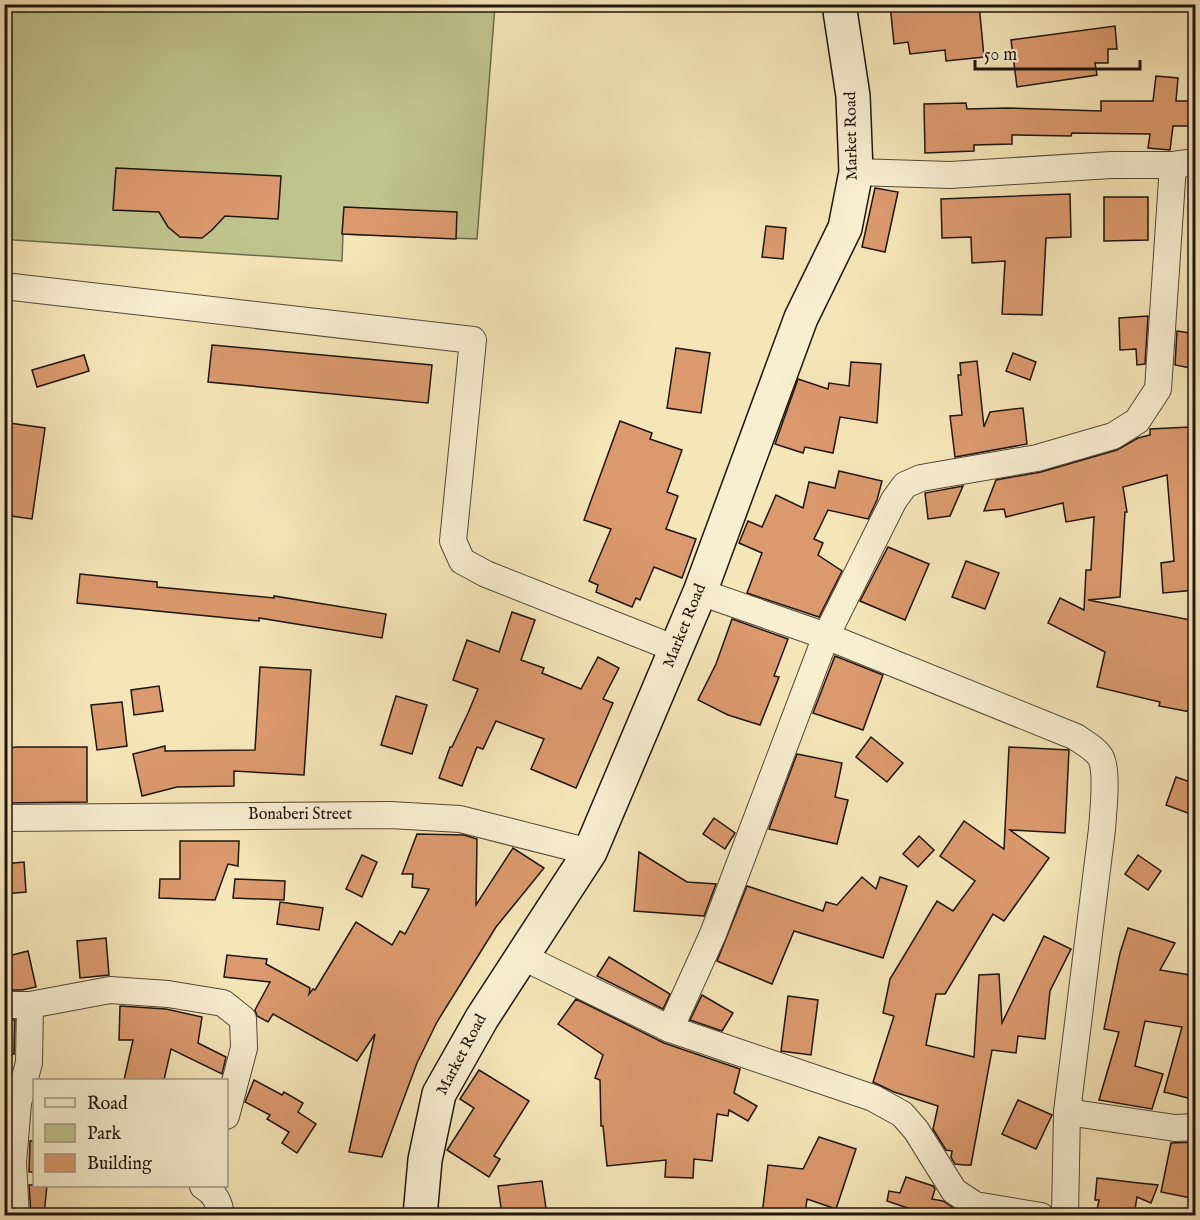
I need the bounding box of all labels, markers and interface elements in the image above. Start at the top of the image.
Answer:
scale bar [975,33,1140,71]
text: 50 m [984,44,1017,67]
street label: Market Road [841,91,863,181]
street label: Market Road [659,581,711,671]
street label: Bonaberi Street [248,805,352,825]
street label: Market Road [432,1011,492,1099]
legend [33,1079,228,1187]
text: Road [87,1093,128,1116]
text: Park [87,1123,122,1146]
text: Building [87,1153,152,1176]

